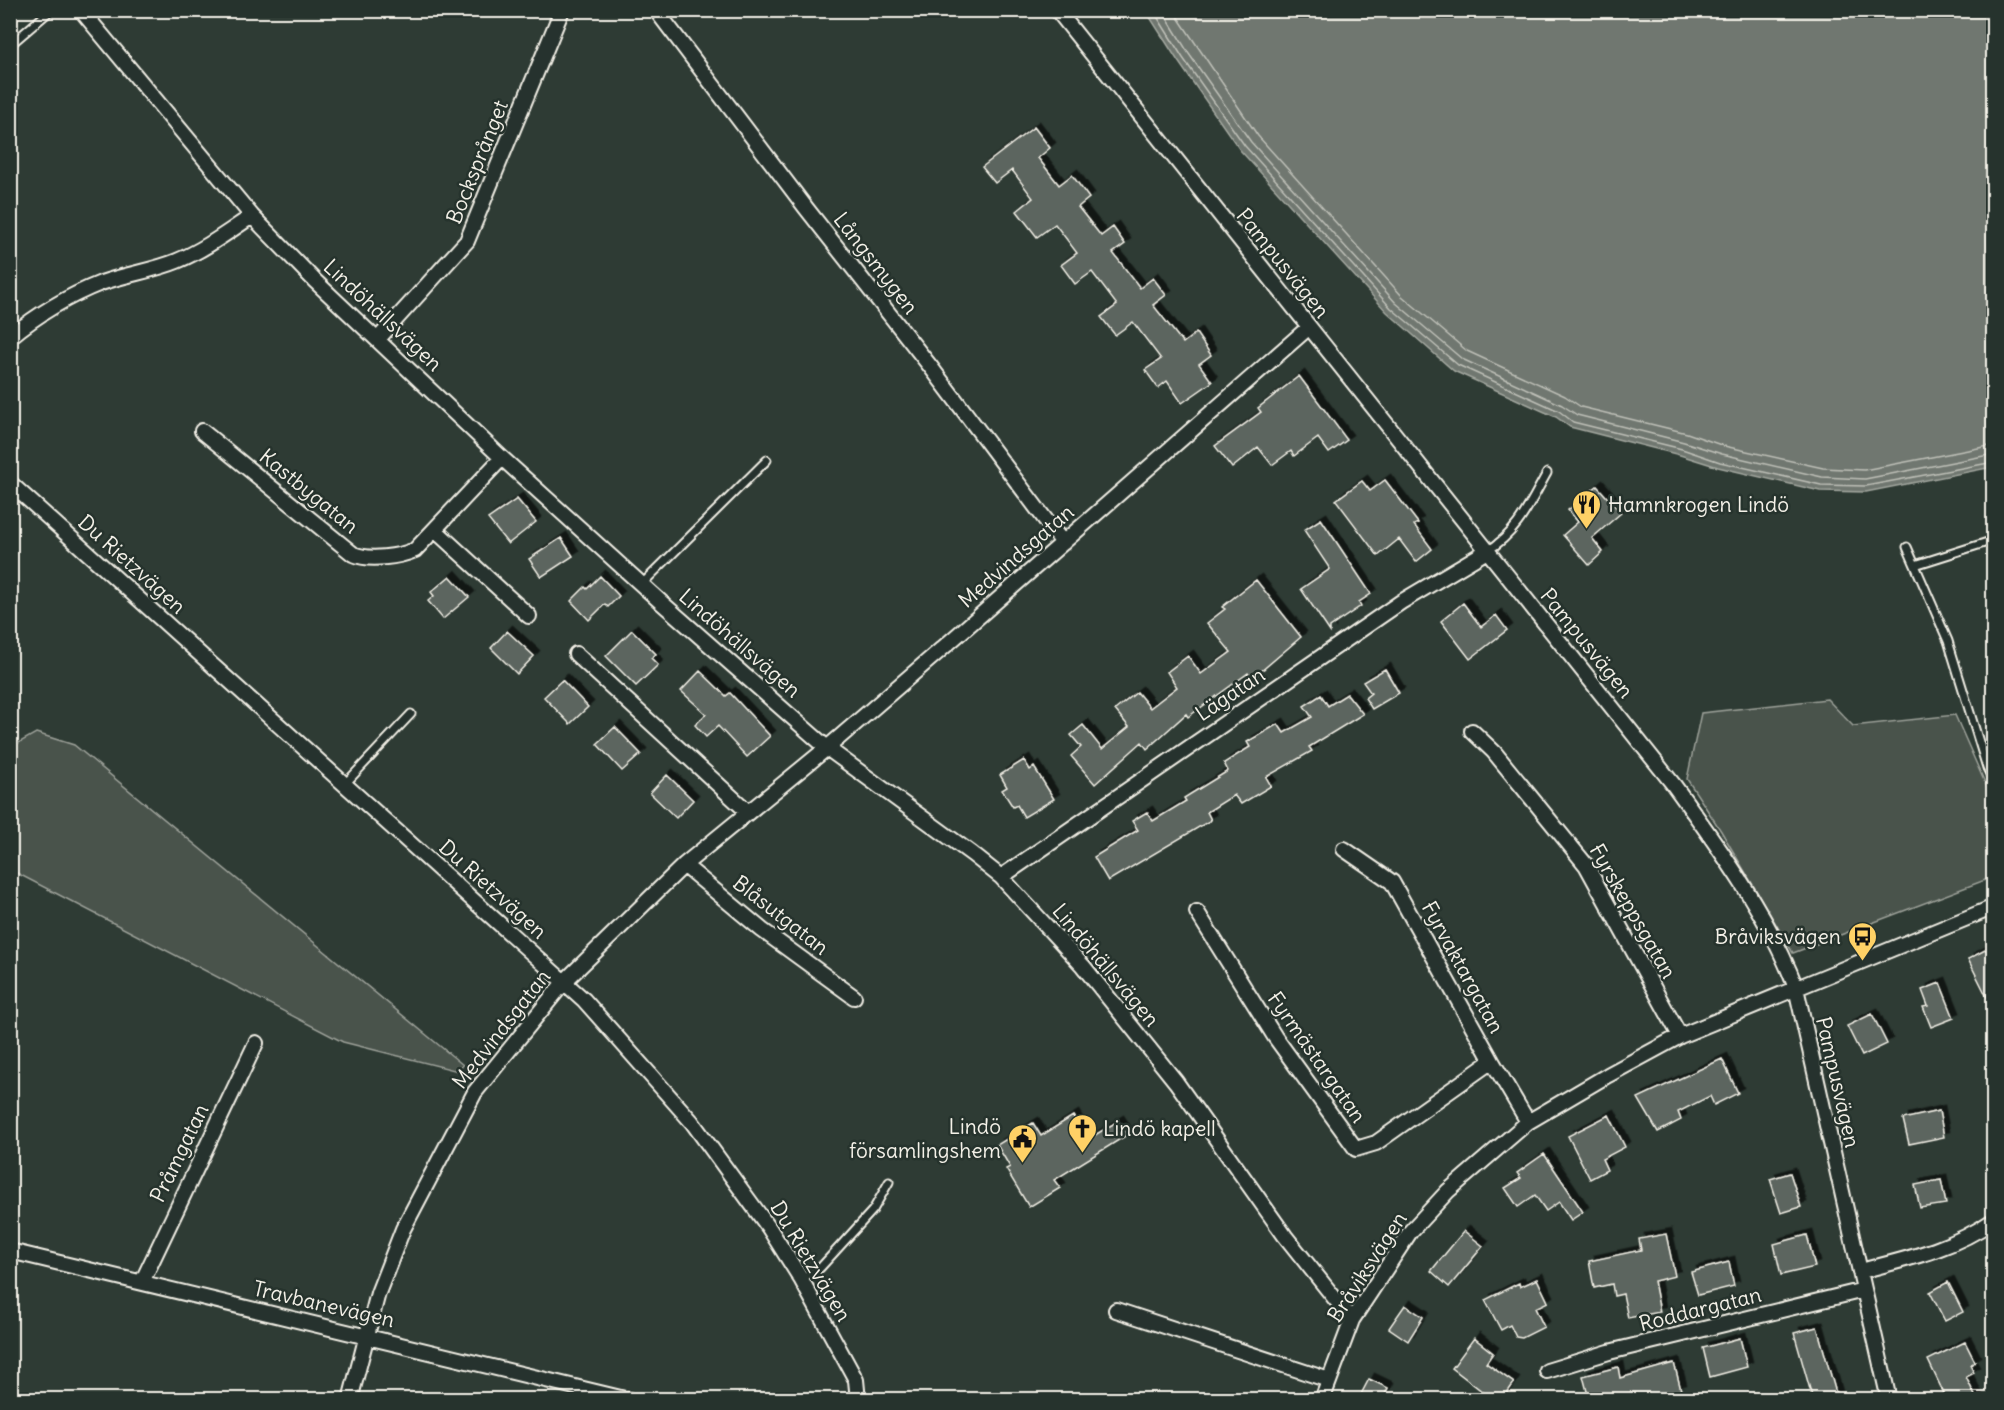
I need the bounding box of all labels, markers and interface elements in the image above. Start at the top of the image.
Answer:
street label: Bocksprånget [440,96,514,228]
street label: Pampusvägen [1231,203,1335,323]
street label: Långsmygen [828,207,924,319]
street label: Lindöhällsvägen [318,253,448,377]
street label: Kastbygatan [254,443,364,539]
restaurant icon: Hamnkrogen Lindö [1571,488,1603,530]
place label: Hamnkrogen Lindö [1608,491,1789,518]
street label: Medvindsgatan [953,498,1079,614]
street label: Du Rietzvägen [72,509,192,619]
street label: Lindöhällsvägen [674,583,806,703]
street label: Pampusvägen [1535,583,1639,703]
street label: Lägatan [1190,661,1270,727]
street label: Du Rietzvägen [433,834,553,944]
street label: Fyrskeppsgatan [1583,839,1683,983]
street label: Blåsutgatan [728,869,834,961]
street label: Fyrvaktargatan [1416,896,1510,1038]
street label: Lindöhällsvägen [1047,898,1165,1032]
bus stop icon: Bråviksvägen [1846,920,1878,962]
place label: Bråviksvägen [1715,923,1841,950]
street label: Medvindsgatan [446,964,556,1094]
street label: Fyrmästargatan [1262,986,1372,1128]
street label: Pampusvägen [1810,1014,1866,1150]
street label: Pråmgatan [144,1099,214,1207]
church icon: Lindö kapell [1066,1112,1098,1154]
place label: Lindö församlingshem [849,1113,1001,1164]
place label: Lindö kapell [1103,1115,1216,1142]
public building icon: Lindö församlingshem [1006,1122,1038,1164]
street label: Du Rietzvägen [764,1196,858,1326]
street label: Bråviksvägen [1321,1207,1413,1327]
street label: Travbanevägen [251,1275,397,1333]
street label: Roddargatan [1636,1281,1764,1337]

